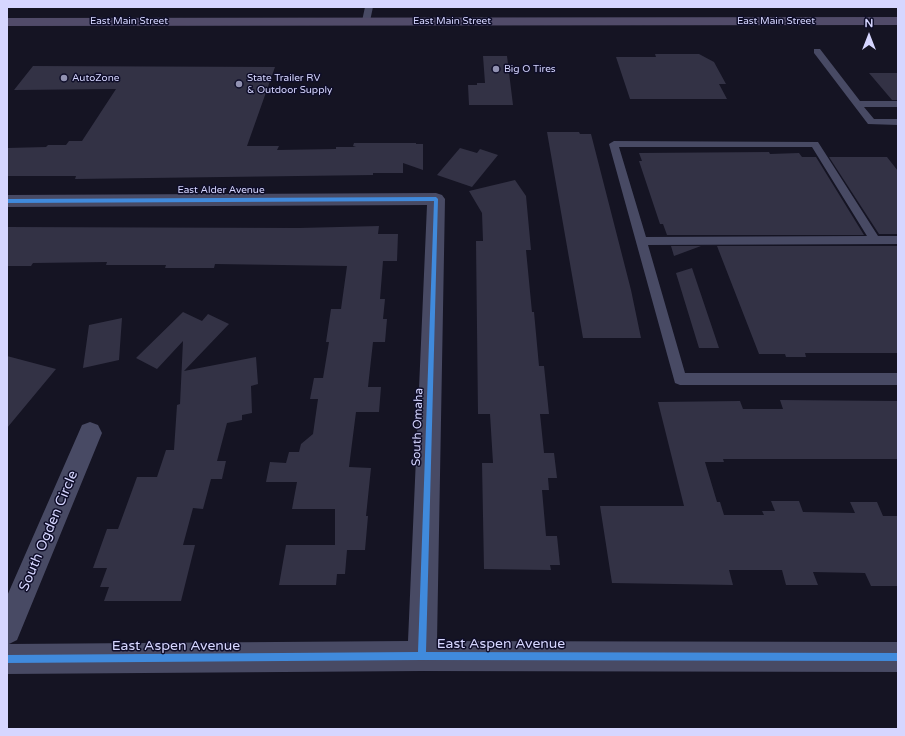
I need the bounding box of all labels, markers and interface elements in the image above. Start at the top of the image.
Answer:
street label: East Main Street [90,15,168,27]
street label: East Main Street [413,15,491,27]
street label: East Main Street [737,15,815,27]
north arrow [849,16,889,56]
text: N [865,17,873,30]
place label: Big O Tires [504,63,556,75]
marker: Big O Tires [491,64,501,74]
place label: AutoZone [72,72,119,84]
place label: State Trailer RV & Outdoor Supply [247,72,332,96]
marker: AutoZone [59,73,69,83]
marker: State Trailer RV & Outdoor Supply [234,79,244,89]
street label: East Alder Avenue [177,184,265,196]
street label: South Omaha [409,388,427,466]
street label: South Ogden Circle [16,468,82,594]
street label: East Aspen Avenue [437,636,565,652]
street label: East Aspen Avenue [112,638,240,654]

